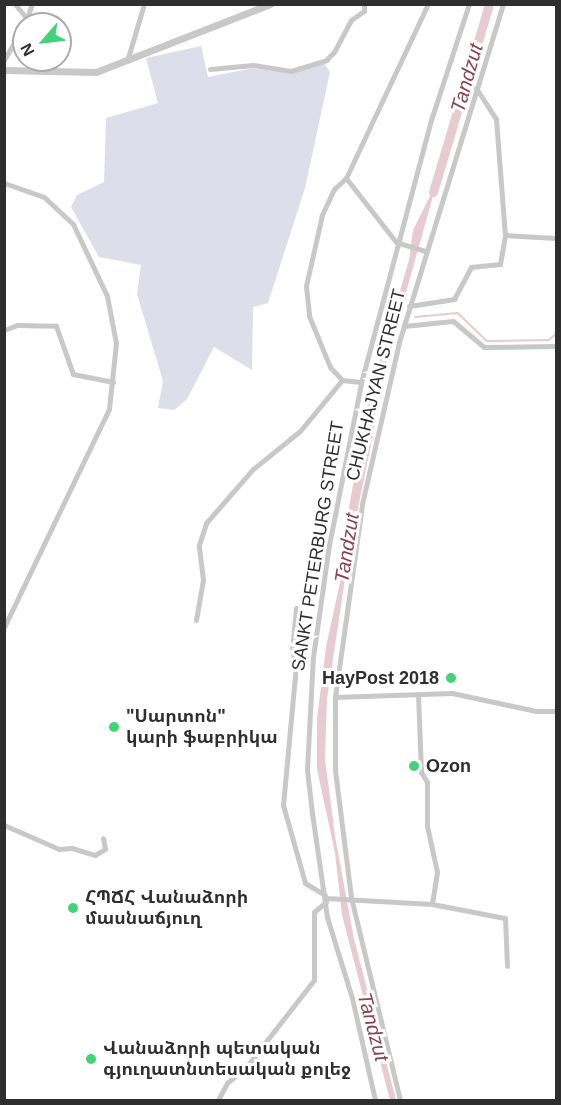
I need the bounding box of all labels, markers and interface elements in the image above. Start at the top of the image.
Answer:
north arrow [12,12,72,72]
text: N [17,41,38,59]
water label: Tandzut [446,41,488,115]
street label: CHUKHAJYAN STREET [342,287,410,483]
street label: SANKT PETERBURG STREET [288,419,348,673]
water label: Tandzut [330,511,364,585]
place label: HayPost 2018 [322,667,439,689]
marker: HayPost 2018 [444,671,458,685]
place label: "Սարտոն" կարի ֆաբրիկա [126,706,278,748]
marker: "Սարտոն" կարի ֆաբրիկա [107,720,121,734]
place label: Ozon [426,755,471,777]
marker: Ozon [407,759,421,773]
place label: ՀՊՃՀ Վանաձորի մասնաճյուղ [85,887,248,930]
marker: ՀՊՃՀ Վանաձորի մասնաճյուղ [66,901,80,915]
water label: Tandzut [352,990,394,1064]
place label: Վանաձորի պետական գյուղատնտեսական քոլեջ [103,1038,351,1080]
marker: Վանաձորի պետական գյուղատնտեսական քոլեջ [84,1052,98,1066]

